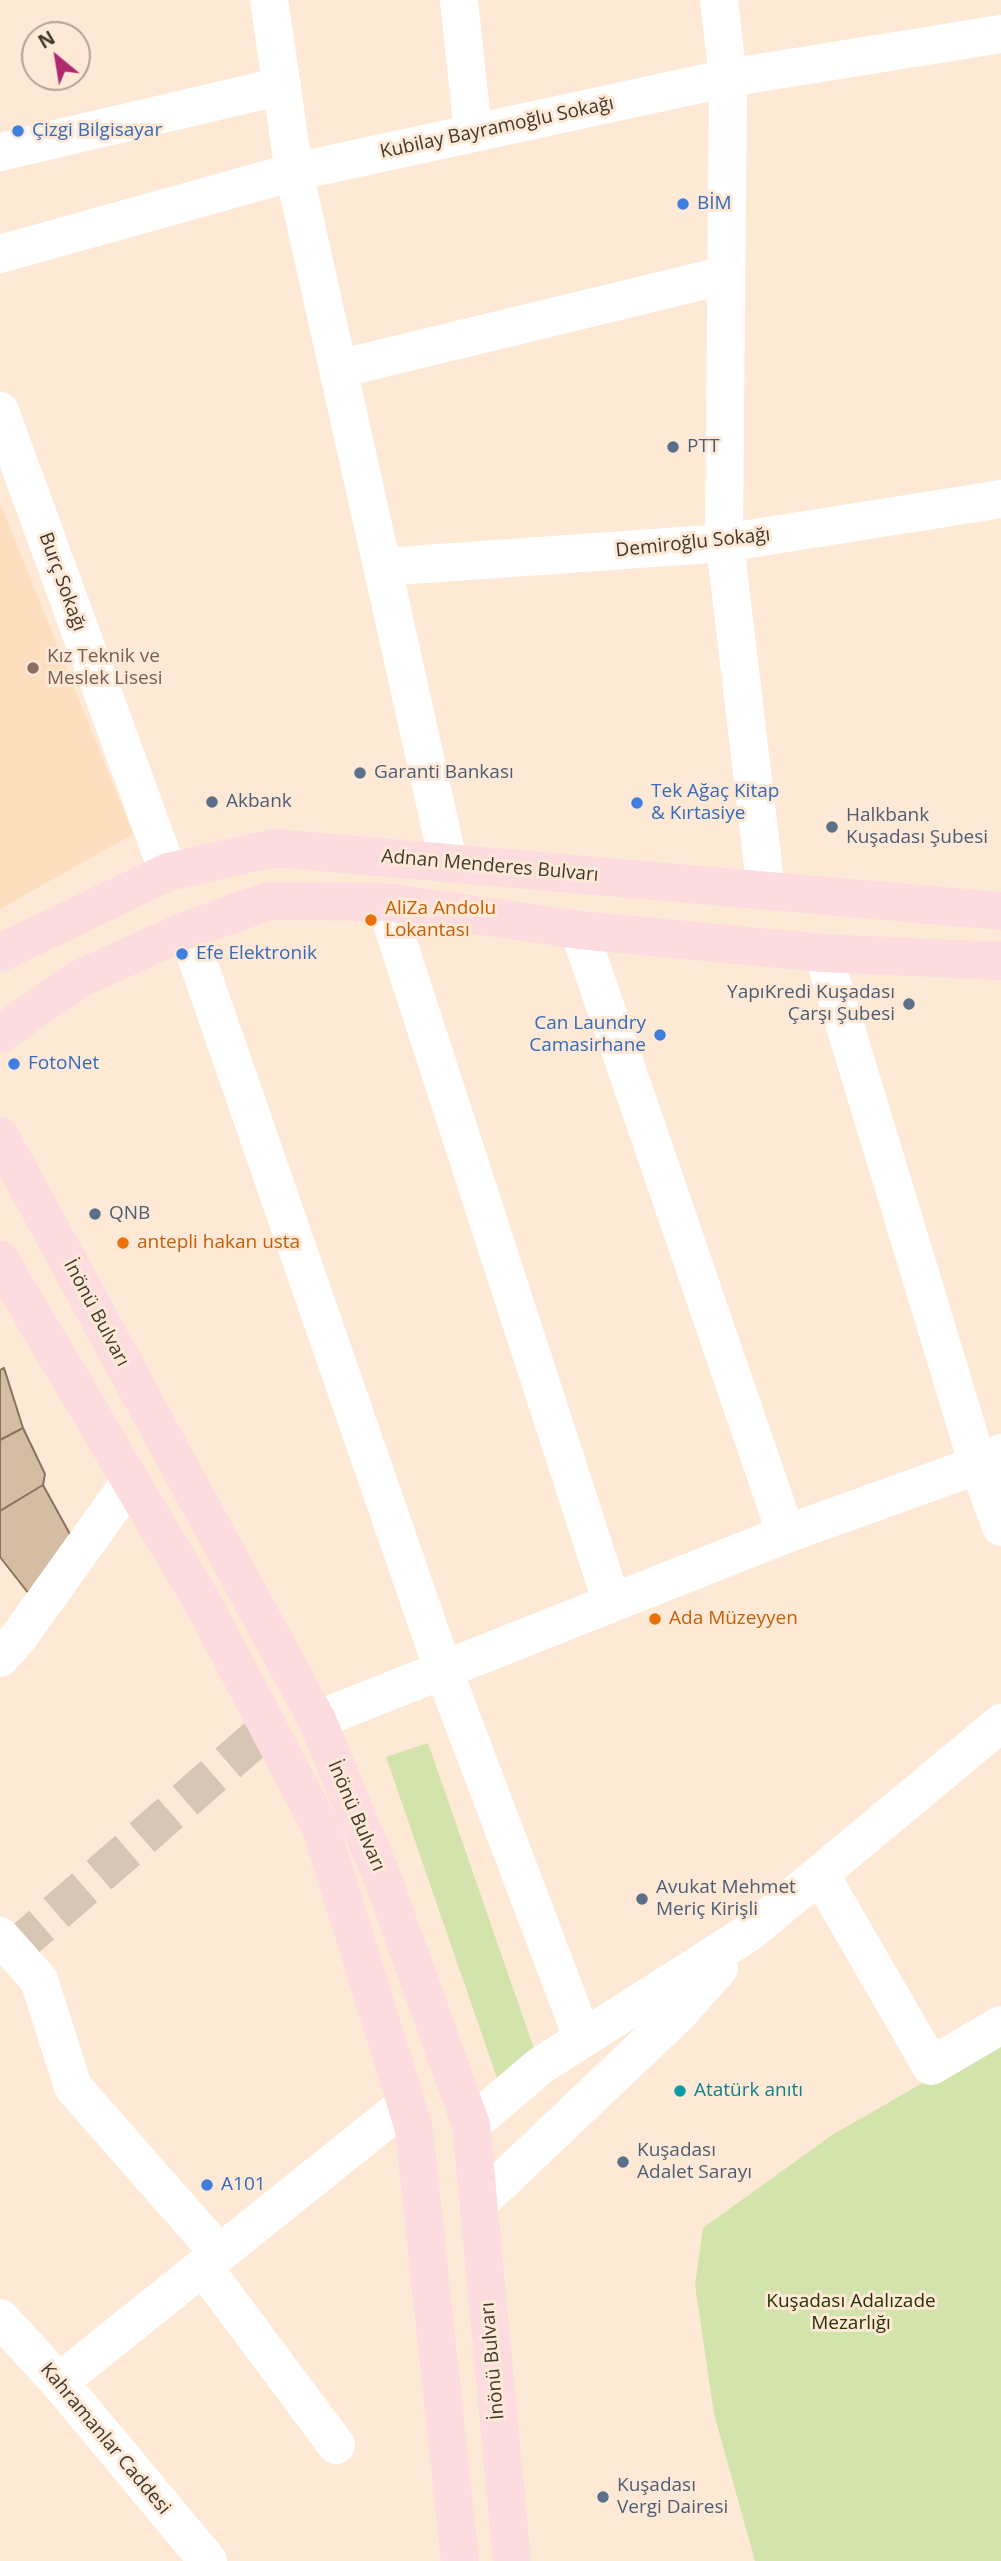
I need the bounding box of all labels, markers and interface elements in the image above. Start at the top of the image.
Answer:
north arrow [21,21,91,91]
text: N [33,24,60,55]
street label: Kubilay Bayramoğlu Sokağı [378,92,616,164]
place label: Çizgi Bilgisayar [32,120,162,142]
marker: Çizgi Bilgisayar [10,123,26,139]
place label: BİM [697,193,732,215]
marker: BİM [675,196,691,212]
place label: PTT [687,436,719,458]
marker: PTT [665,439,681,455]
street label: Demiroğlu Sokağı [615,524,771,562]
street label: Burç Sokağı [34,530,90,634]
place label: Kız Teknik ve Meslek Lisesi [47,646,162,690]
marker: Kız Teknik ve Meslek Lisesi [25,660,41,676]
place label: Garanti Bankası [374,762,514,784]
marker: Garanti Bankası [352,765,368,781]
place label: Tek Ağaç Kitap & Kırtasiye [651,781,779,825]
place label: Akbank [226,791,292,813]
marker: Akbank [204,794,220,810]
marker: Tek Ağaç Kitap & Kırtasiye [629,795,645,811]
place label: Halkbank Kuşadası Şubesi [846,805,988,849]
marker: Halkbank Kuşadası Şubesi [824,819,840,835]
street label: Adnan Menderes Bulvarı [380,845,600,887]
place label: AliZa Andolu Lokantası [385,898,496,942]
marker: AliZa Andolu Lokantası [363,912,379,928]
place label: Efe Elektronik [196,943,317,965]
marker: Efe Elektronik [174,946,190,962]
place label: YapıKredi Kuşadası Çarşı Şubesi [727,982,895,1026]
marker: YapıKredi Kuşadası Çarşı Şubesi [901,996,917,1012]
place label: Can Laundry Camasirhane [529,1013,646,1057]
marker: Can Laundry Camasirhane [652,1027,668,1043]
place label: FotoNet [28,1053,99,1075]
marker: FotoNet [6,1056,22,1072]
place label: QNB [109,1203,150,1225]
marker: QNB [87,1206,103,1222]
place label: antepli hakan usta [137,1232,300,1254]
marker: antepli hakan usta [115,1235,131,1251]
street label: İnönü Bulvarı [58,1256,134,1370]
place label: Ada Müzeyyen [669,1608,798,1630]
marker: Ada Müzeyyen [647,1611,663,1627]
street label: İnönü Bulvarı [322,1757,390,1875]
place label: Avukat Mehmet Meriç Kirişli [656,1877,796,1921]
marker: Avukat Mehmet Meriç Kirişli [634,1891,650,1907]
place label: Atatürk anıtı [694,2080,803,2102]
marker: Atatürk anıtı [672,2083,688,2099]
place label: Kuşadası Adalet Sarayı [637,2140,752,2184]
marker: Kuşadası Adalet Sarayı [615,2154,631,2170]
place label: A101 [221,2174,266,2196]
marker: A101 [199,2177,215,2193]
park label: Kuşadası Adalızade Mezarlığı [766,2291,936,2335]
street label: İnönü Bulvarı [477,2301,509,2421]
street label: Kahramanlar Caddesi [35,2359,175,2519]
place label: Kuşadası Vergi Dairesi [617,2475,728,2519]
marker: Kuşadası Vergi Dairesi [595,2489,611,2505]

